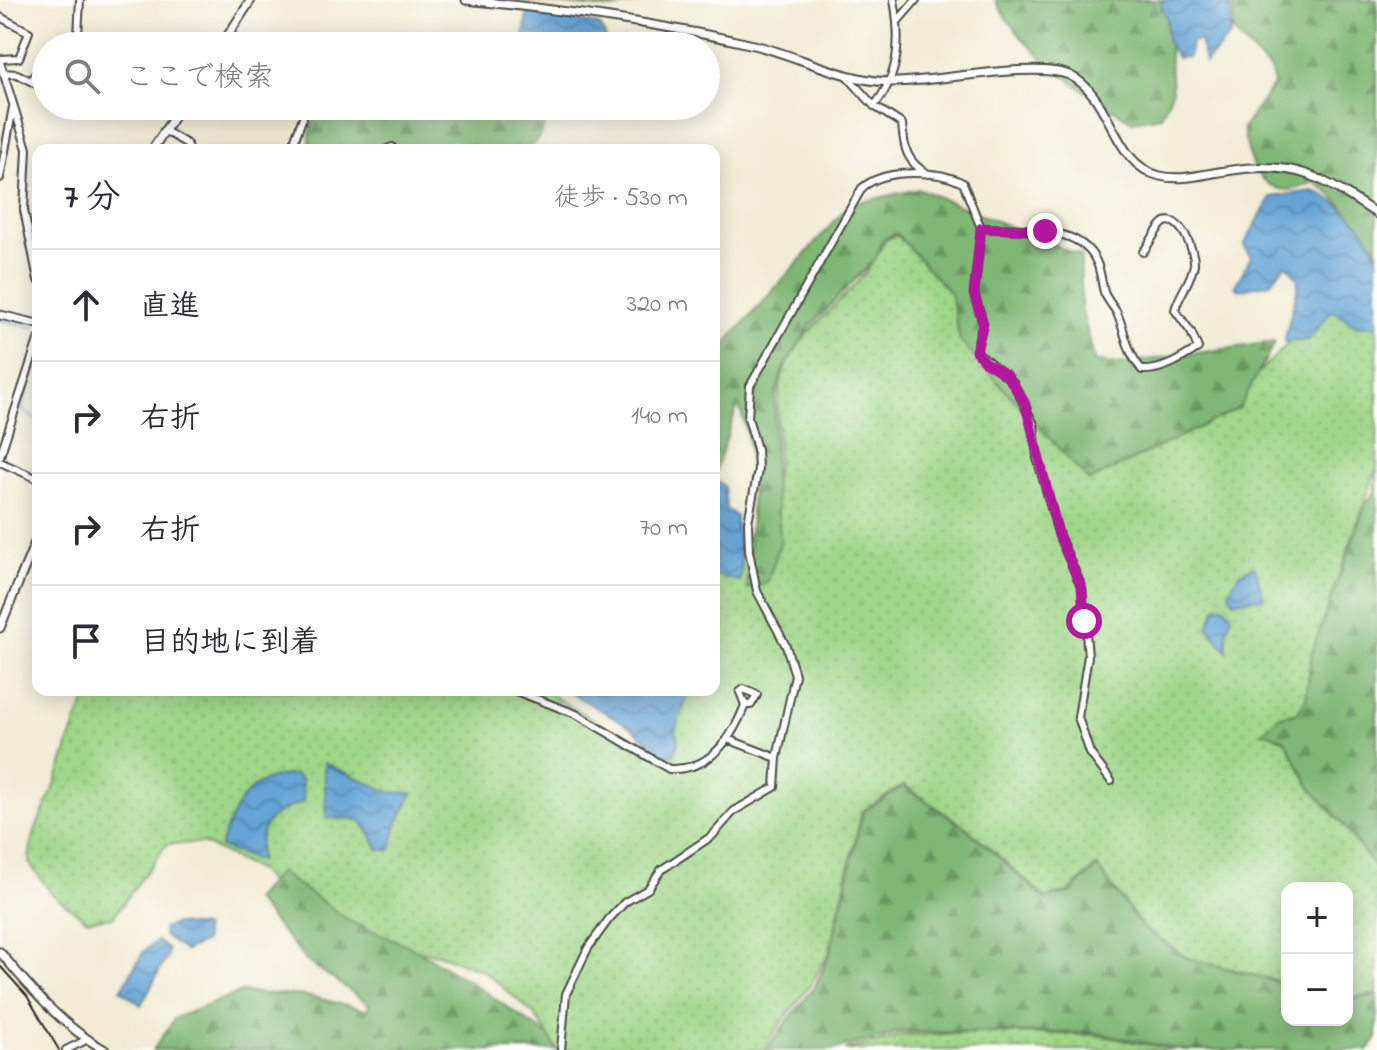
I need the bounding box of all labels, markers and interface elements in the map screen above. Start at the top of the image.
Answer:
search box [32,32,720,120]
icon: search [60,54,104,98]
text: ここで検索 [124,57,274,101]
text: 7 分 [64,174,121,224]
text: 徒歩 · 530 m [554,180,688,218]
route end [1027,213,1063,249]
icon: ahead [64,283,108,327]
text: 直進 [140,286,200,330]
text: 320 m [626,286,688,324]
icon: right [64,395,108,439]
text: 右折 [140,398,200,442]
text: 140 m [631,398,688,436]
icon: right [64,507,108,551]
text: 右折 [140,510,200,554]
text: 70 m [639,510,688,548]
route start [1066,603,1102,639]
icon: arrive [64,619,108,663]
text: 目的地に到着 [140,622,320,666]
map controls [1281,882,1353,1026]
button: + [1281,882,1353,954]
button: − [1281,954,1353,1026]

